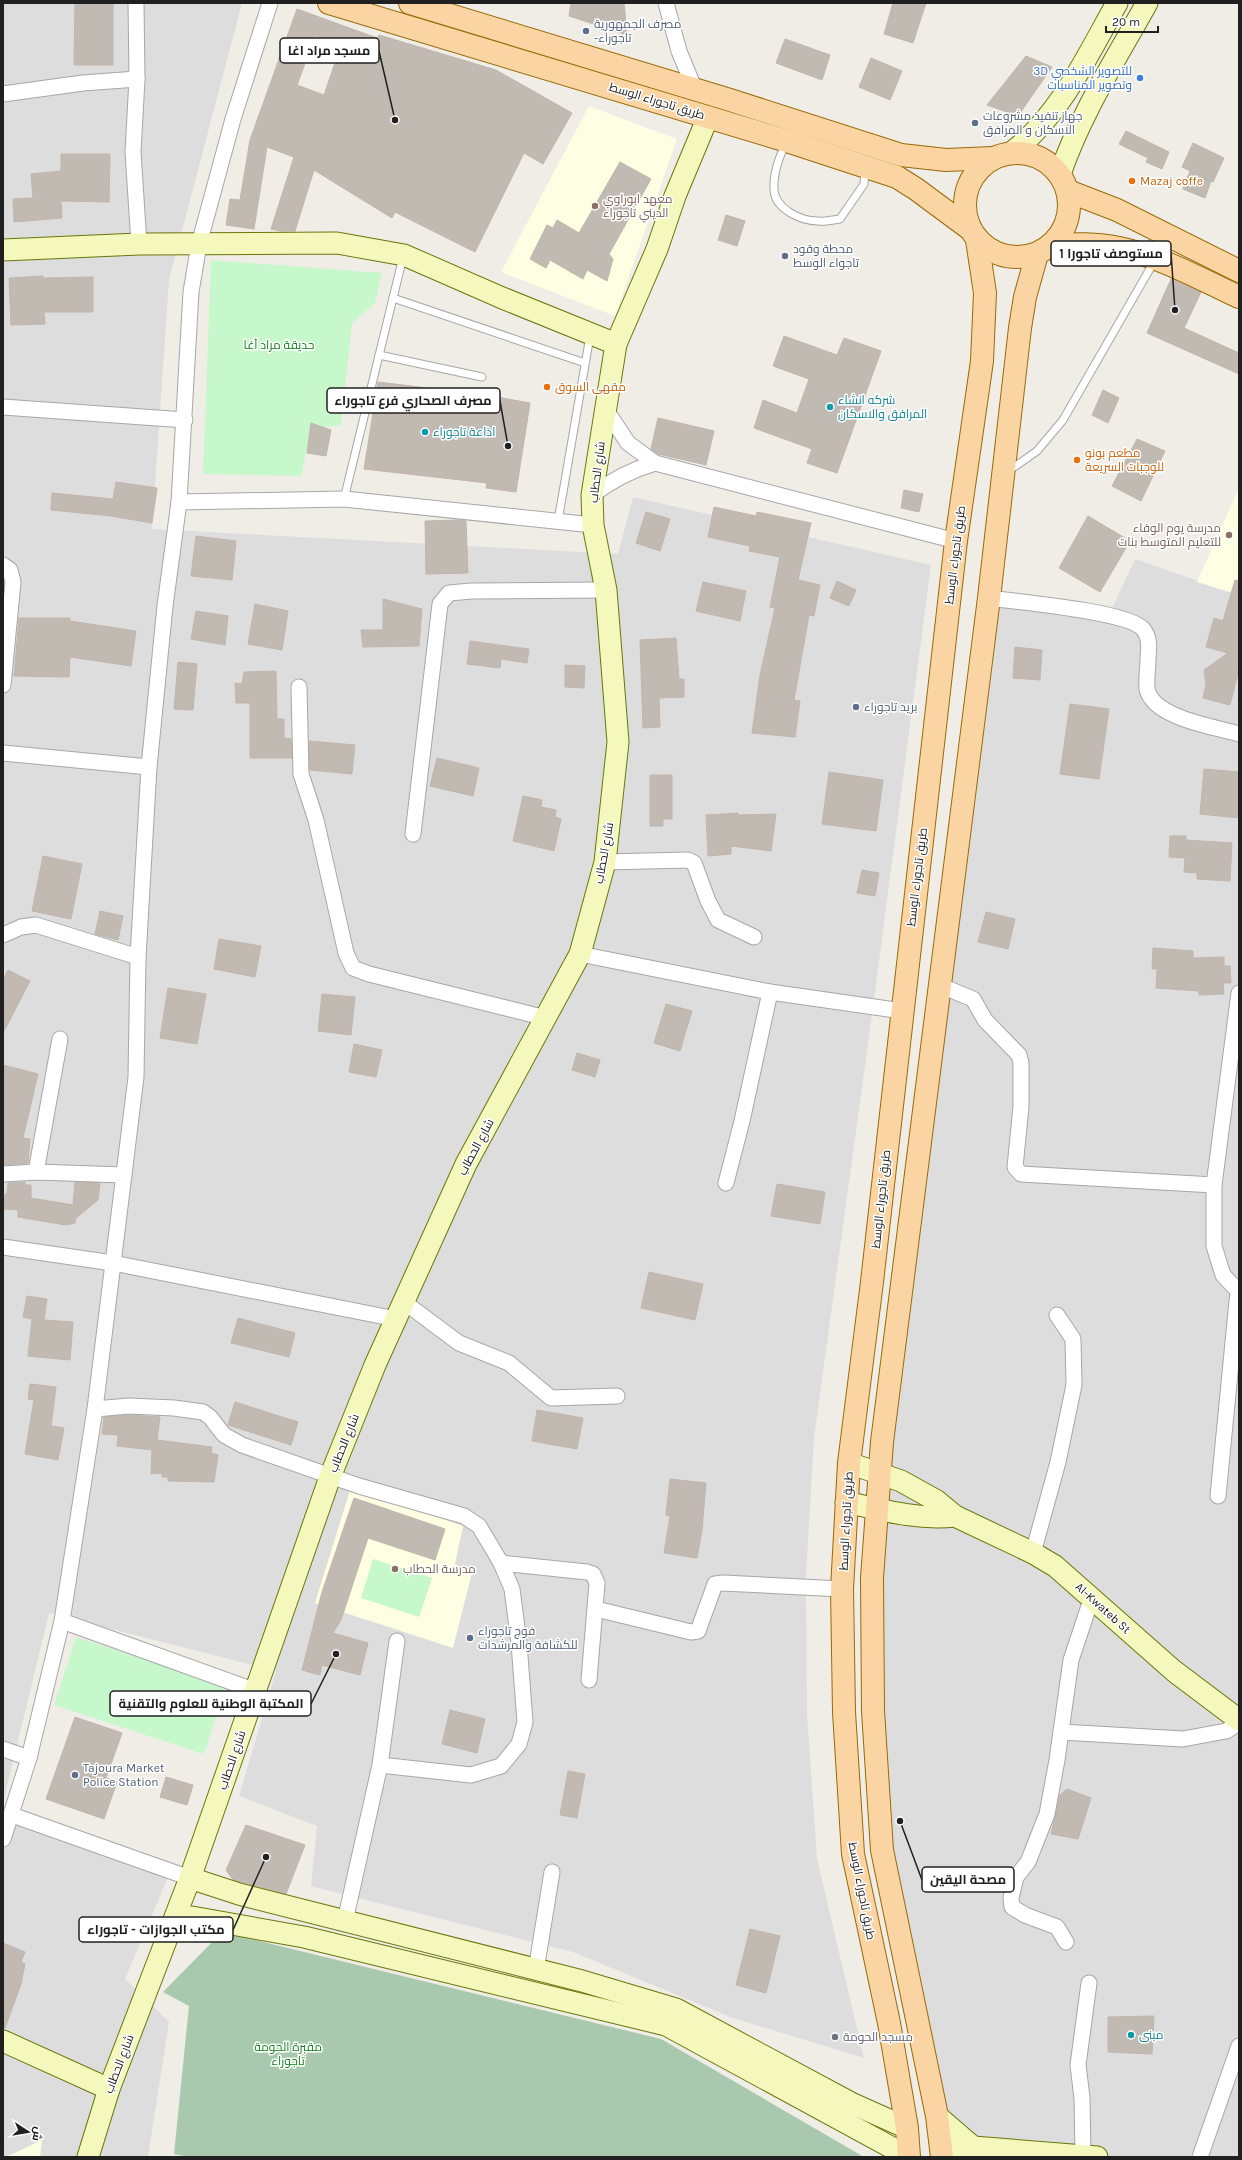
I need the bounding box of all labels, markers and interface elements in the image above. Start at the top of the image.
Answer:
scale bar [1106,8,1158,34]
text: 20 m [1112,15,1140,29]
place label: مصرف الجمهورية -تاجوراء [594,17,681,45]
marker: مصرف الجمهورية -تاجوراء [581,26,591,36]
callout: مسجد مراد اغا [280,38,379,63]
text: مسجد مراد اغا [288,43,370,58]
place label: 3D للتصوير الشخصي وتصوير المناسبات [1033,64,1132,92]
marker: 3D للتصوير الشخصي وتصوير المناسبات [1135,73,1145,83]
street label: طريق تاجوراء الوسط [607,80,707,122]
place label: جهاز تنفيذ مشروعات الاسكان و المرافق [983,109,1082,137]
marker: جهاز تنفيذ مشروعات الاسكان و المرافق [970,118,980,128]
place label: Mazaj coffe [1140,174,1203,188]
marker: Mazaj coffe [1127,176,1137,186]
place label: معهد ابوراوي الديني تاجوراء [603,192,673,223]
marker: معهد ابوراوي الديني تاجوراء [590,201,600,211]
callout: مستوصف تاجورا 1 [1051,241,1171,266]
place label: محطة وقود تاجواء الوسط [793,242,860,270]
text: مستوصف تاجورا 1 [1059,246,1163,262]
marker: محطة وقود تاجواء الوسط [780,251,790,261]
park label: حديقة مراد آغا [244,338,314,352]
place label: مقهى السوق [555,380,626,394]
marker: مقهى السوق [542,382,552,392]
callout: مصرف الصحاري فرع تاجوراء [327,388,500,413]
text: مصرف الصحاري فرع تاجوراء [334,393,492,412]
place label: شركه انشاء المرافق والاسكان [838,393,927,421]
marker: شركه انشاء المرافق والاسكان [825,402,835,412]
place label: اذاعة تاجوراء [433,425,495,439]
marker: اذاعة تاجوراء [420,427,430,437]
street label: شارع الحطاب [586,440,609,504]
place label: مطعم بونو للوجبات السريعة [1085,446,1164,474]
marker: مطعم بونو للوجبات السريعة [1072,455,1082,465]
street label: طريق تاجوراء الوسط [942,505,968,605]
place label: مدرسة يوم الوفاء للتعليم المتوسط بنات [1118,521,1221,550]
marker: مدرسة يوم الوفاء للتعليم المتوسط بنات [1224,530,1234,540]
place label: بريد تاجوراء [864,700,918,714]
marker: بريد تاجوراء [851,702,861,712]
street label: شارع الحطاب [592,821,617,885]
street label: طريق تاجوراء الوسط [904,827,930,927]
street label: شارع الحطاب [455,1116,498,1178]
street label: طريق تاجوراء الوسط [869,1149,893,1249]
street label: شارع الحطاب [326,1412,363,1475]
street label: طريق تاجوراء الوسط [836,1471,856,1571]
place label: مدرسة الحطاب [403,1562,476,1576]
marker: مدرسة الحطاب [390,1564,400,1574]
street label: Al-Kwateb St [1073,1580,1134,1637]
place label: فوج تاجوراء للكشافة والمرشدات [478,1624,578,1652]
marker: فوج تاجوراء للكشافة والمرشدات [465,1633,475,1643]
callout: المكتبة الوطنية للعلوم والتقنية [110,1691,311,1716]
text: المكتبة الوطنية للعلوم والتقنية [119,1696,303,1713]
street label: شارع الحطاب [215,1728,250,1792]
place label: Tajoura Market Police Station [83,1761,165,1789]
marker: Tajoura Market Police Station [70,1770,80,1780]
street label: طريق تاجوراء الوسط [846,1841,878,1941]
callout: مصحة اليقين [922,1867,1014,1892]
text: مصحة اليقين [930,1872,1006,1887]
callout: مكتب الجوازات - تاجوراء [79,1917,233,1942]
text: مكتب الجوازات - تاجوراء [87,1922,225,1938]
place label: مبنى [1139,2028,1164,2042]
place label: مسجد الحومة [843,2030,913,2044]
marker: مبنى [1126,2030,1136,2040]
marker: مسجد الحومة [830,2032,840,2042]
street label: شارع الحطاب [101,2033,138,2096]
park label: مقبرة الحومة تاجوراء [254,2040,322,2068]
north arrow [8,2112,48,2152]
text: ش [29,2126,45,2142]

